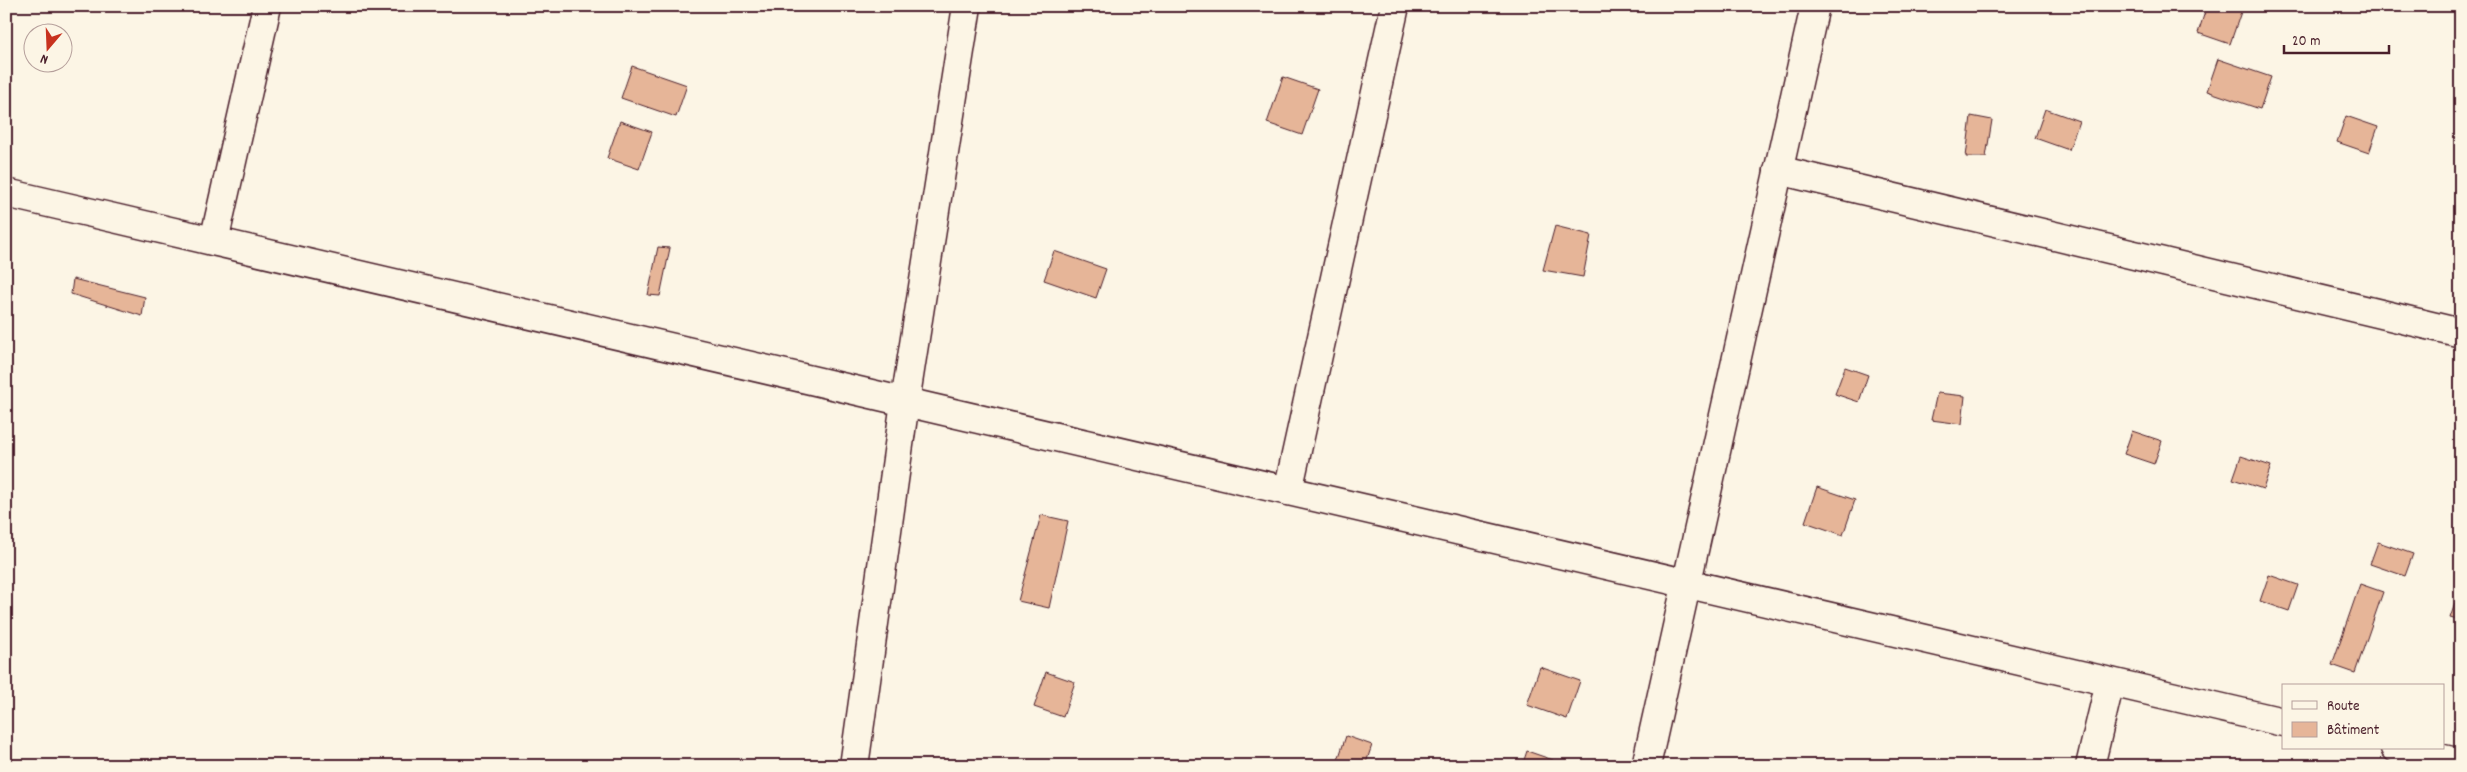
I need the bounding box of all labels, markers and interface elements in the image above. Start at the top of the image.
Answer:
north arrow [22,22,72,72]
scale bar [2284,22,2390,54]
text: 20 m [2292,31,2320,53]
text: N [38,48,51,69]
legend [2282,684,2444,750]
text: Route [2327,696,2360,718]
text: Bâtiment [2327,720,2380,742]

